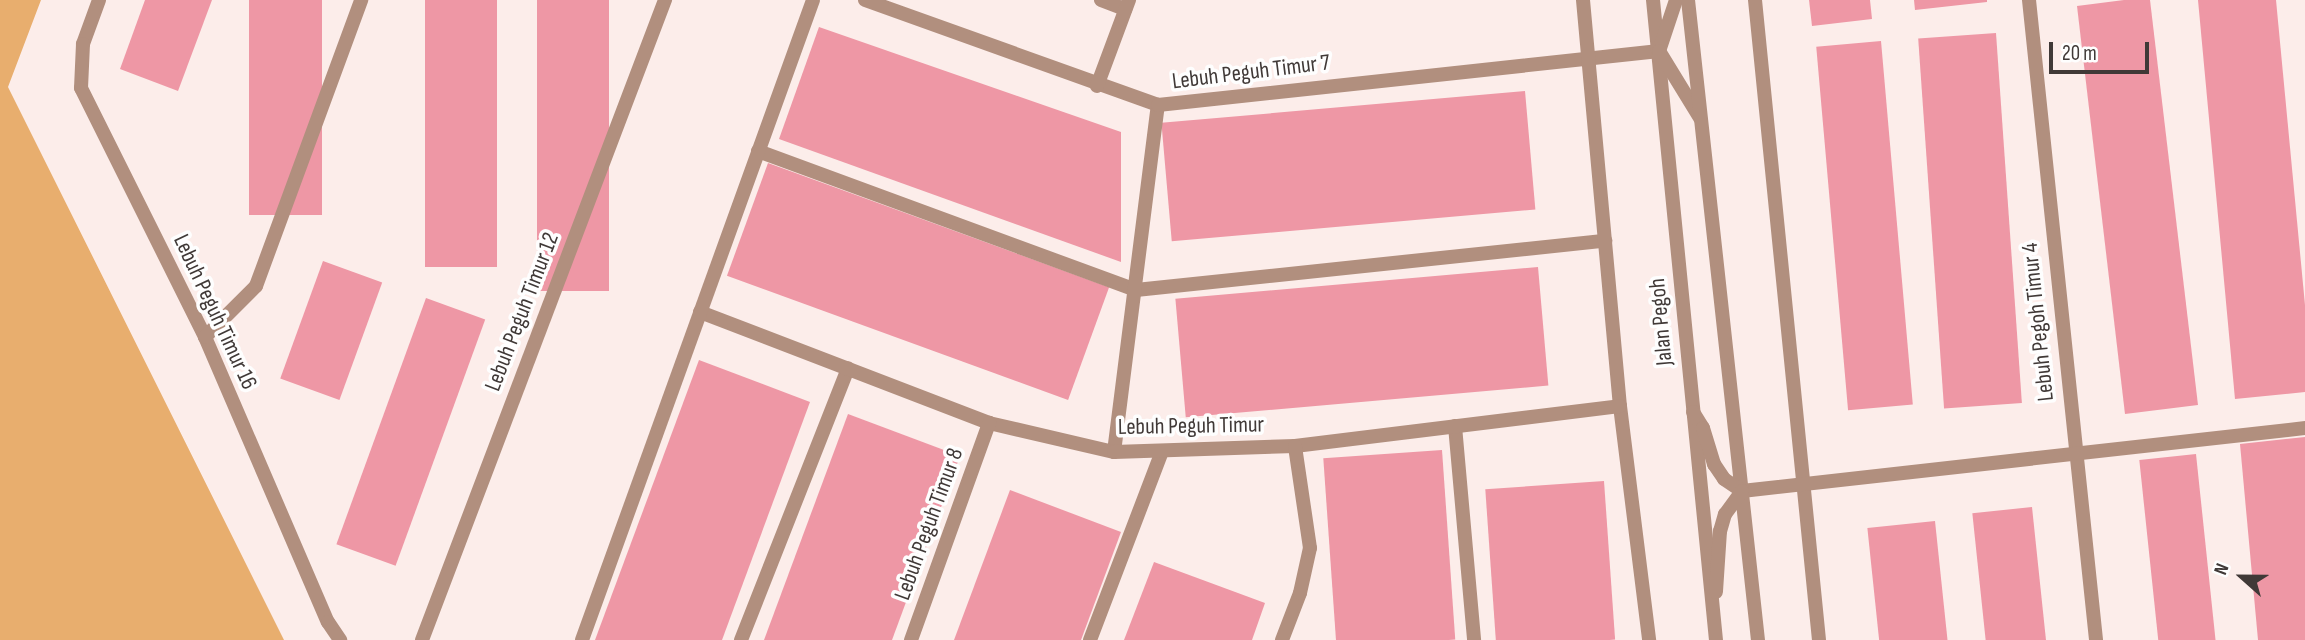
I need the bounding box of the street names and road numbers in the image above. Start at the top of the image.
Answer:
street label: Lebuh Peguh Timur 7 [1170,49,1332,95]
street label: Lebuh Peguh Timur 12 [479,229,565,395]
street label: Lebuh Peguh Timur 16 [167,230,263,394]
street label: Lebuh Pegoh Timur 4 [2016,241,2060,403]
street label: Jalan Pegoh [1643,277,1679,367]
street label: Lebuh Peguh Timur [1118,411,1264,441]
street label: Lebuh Peguh Timur 8 [889,444,969,604]

